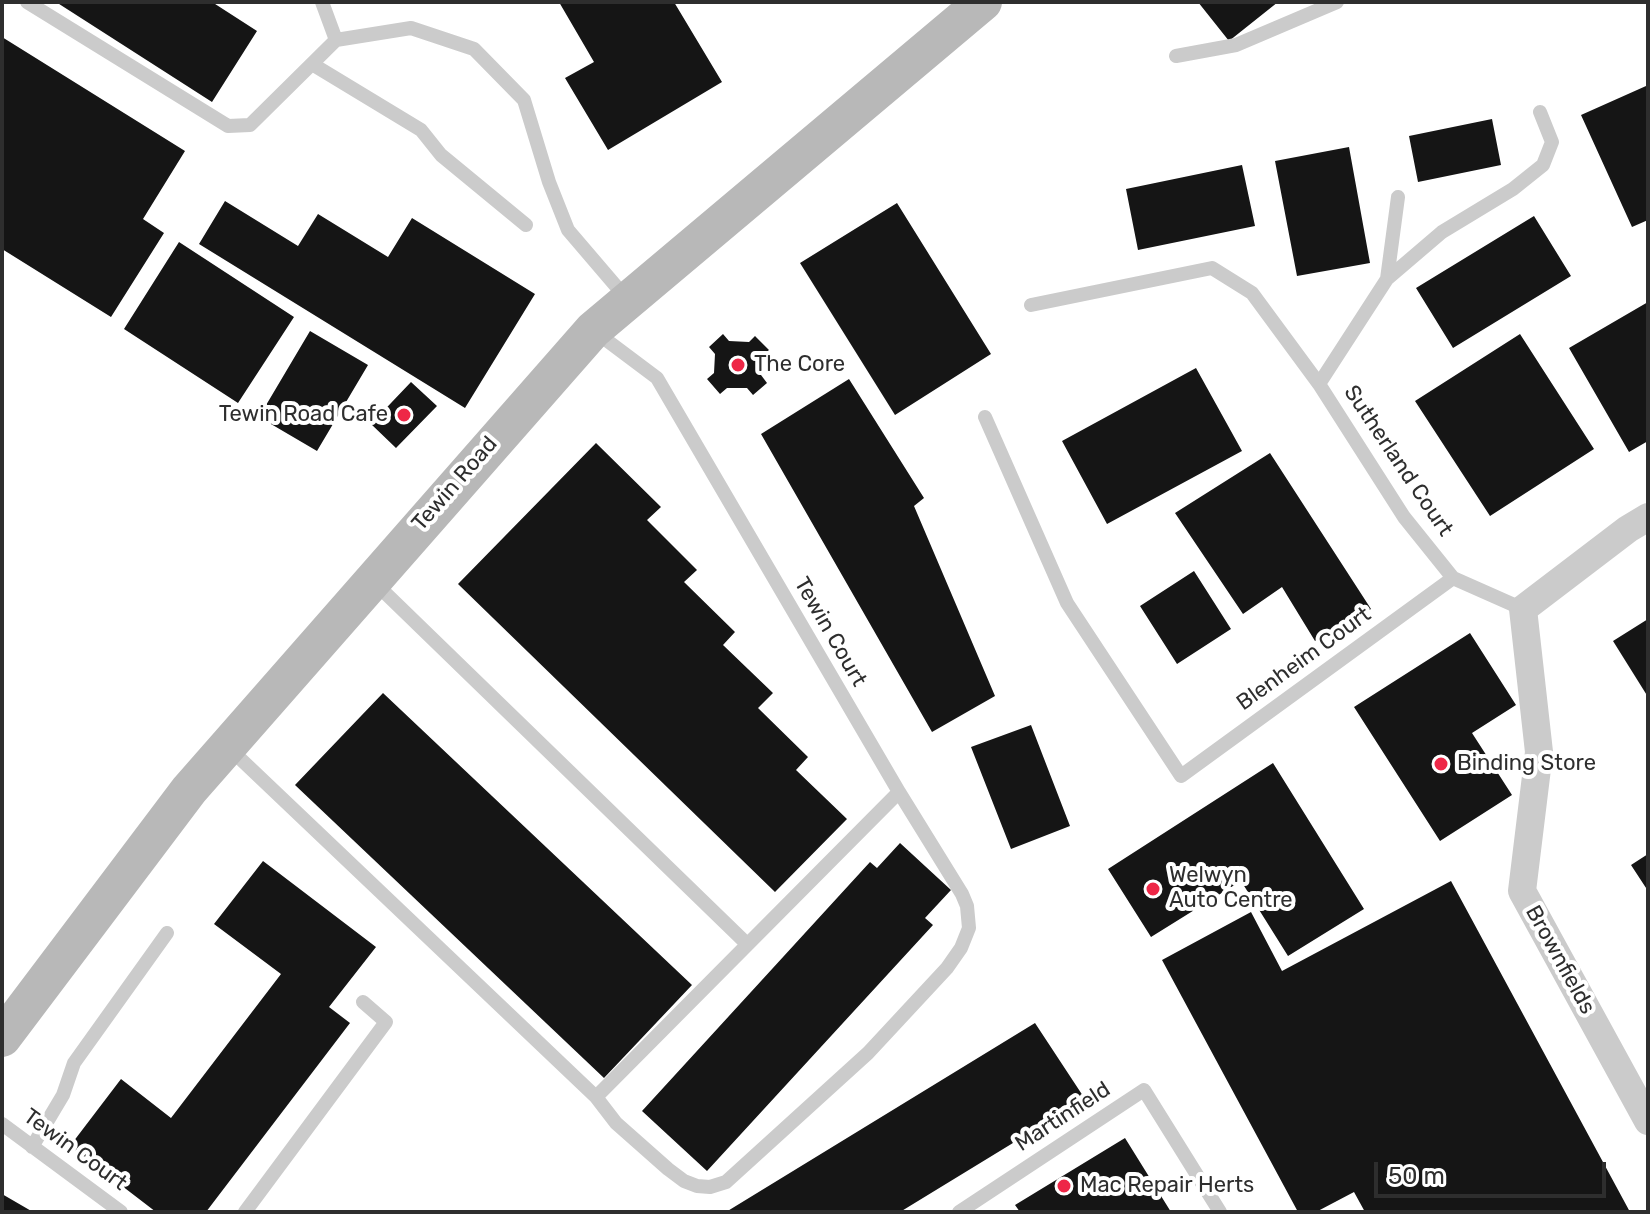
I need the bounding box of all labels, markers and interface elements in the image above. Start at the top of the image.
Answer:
place label: The Core [754,352,845,378]
marker: The Core [729,356,747,374]
street label: Sutherland Court [1338,380,1458,542]
place label: Tewin Road Cafe [219,402,388,428]
marker: Tewin Road Cafe [395,406,413,424]
street label: Tewin Road [407,431,503,537]
street label: Tewin Court [788,573,872,691]
street label: Blenheim Court [1232,602,1376,716]
place label: Binding Store [1457,751,1596,777]
marker: Binding Store [1432,755,1450,773]
place label: Welwyn Auto Centre [1169,863,1293,914]
marker: Welwyn Auto Centre [1144,880,1162,898]
street label: Brownfields [1519,901,1601,1019]
street label: Martinfield [1011,1077,1115,1157]
street label: Tewin Court [18,1104,132,1196]
scale bar [1378,1146,1610,1196]
text: 50 m [1388,1162,1445,1190]
place label: Mac Repair Herts [1080,1173,1254,1199]
marker: Mac Repair Herts [1055,1177,1073,1195]

